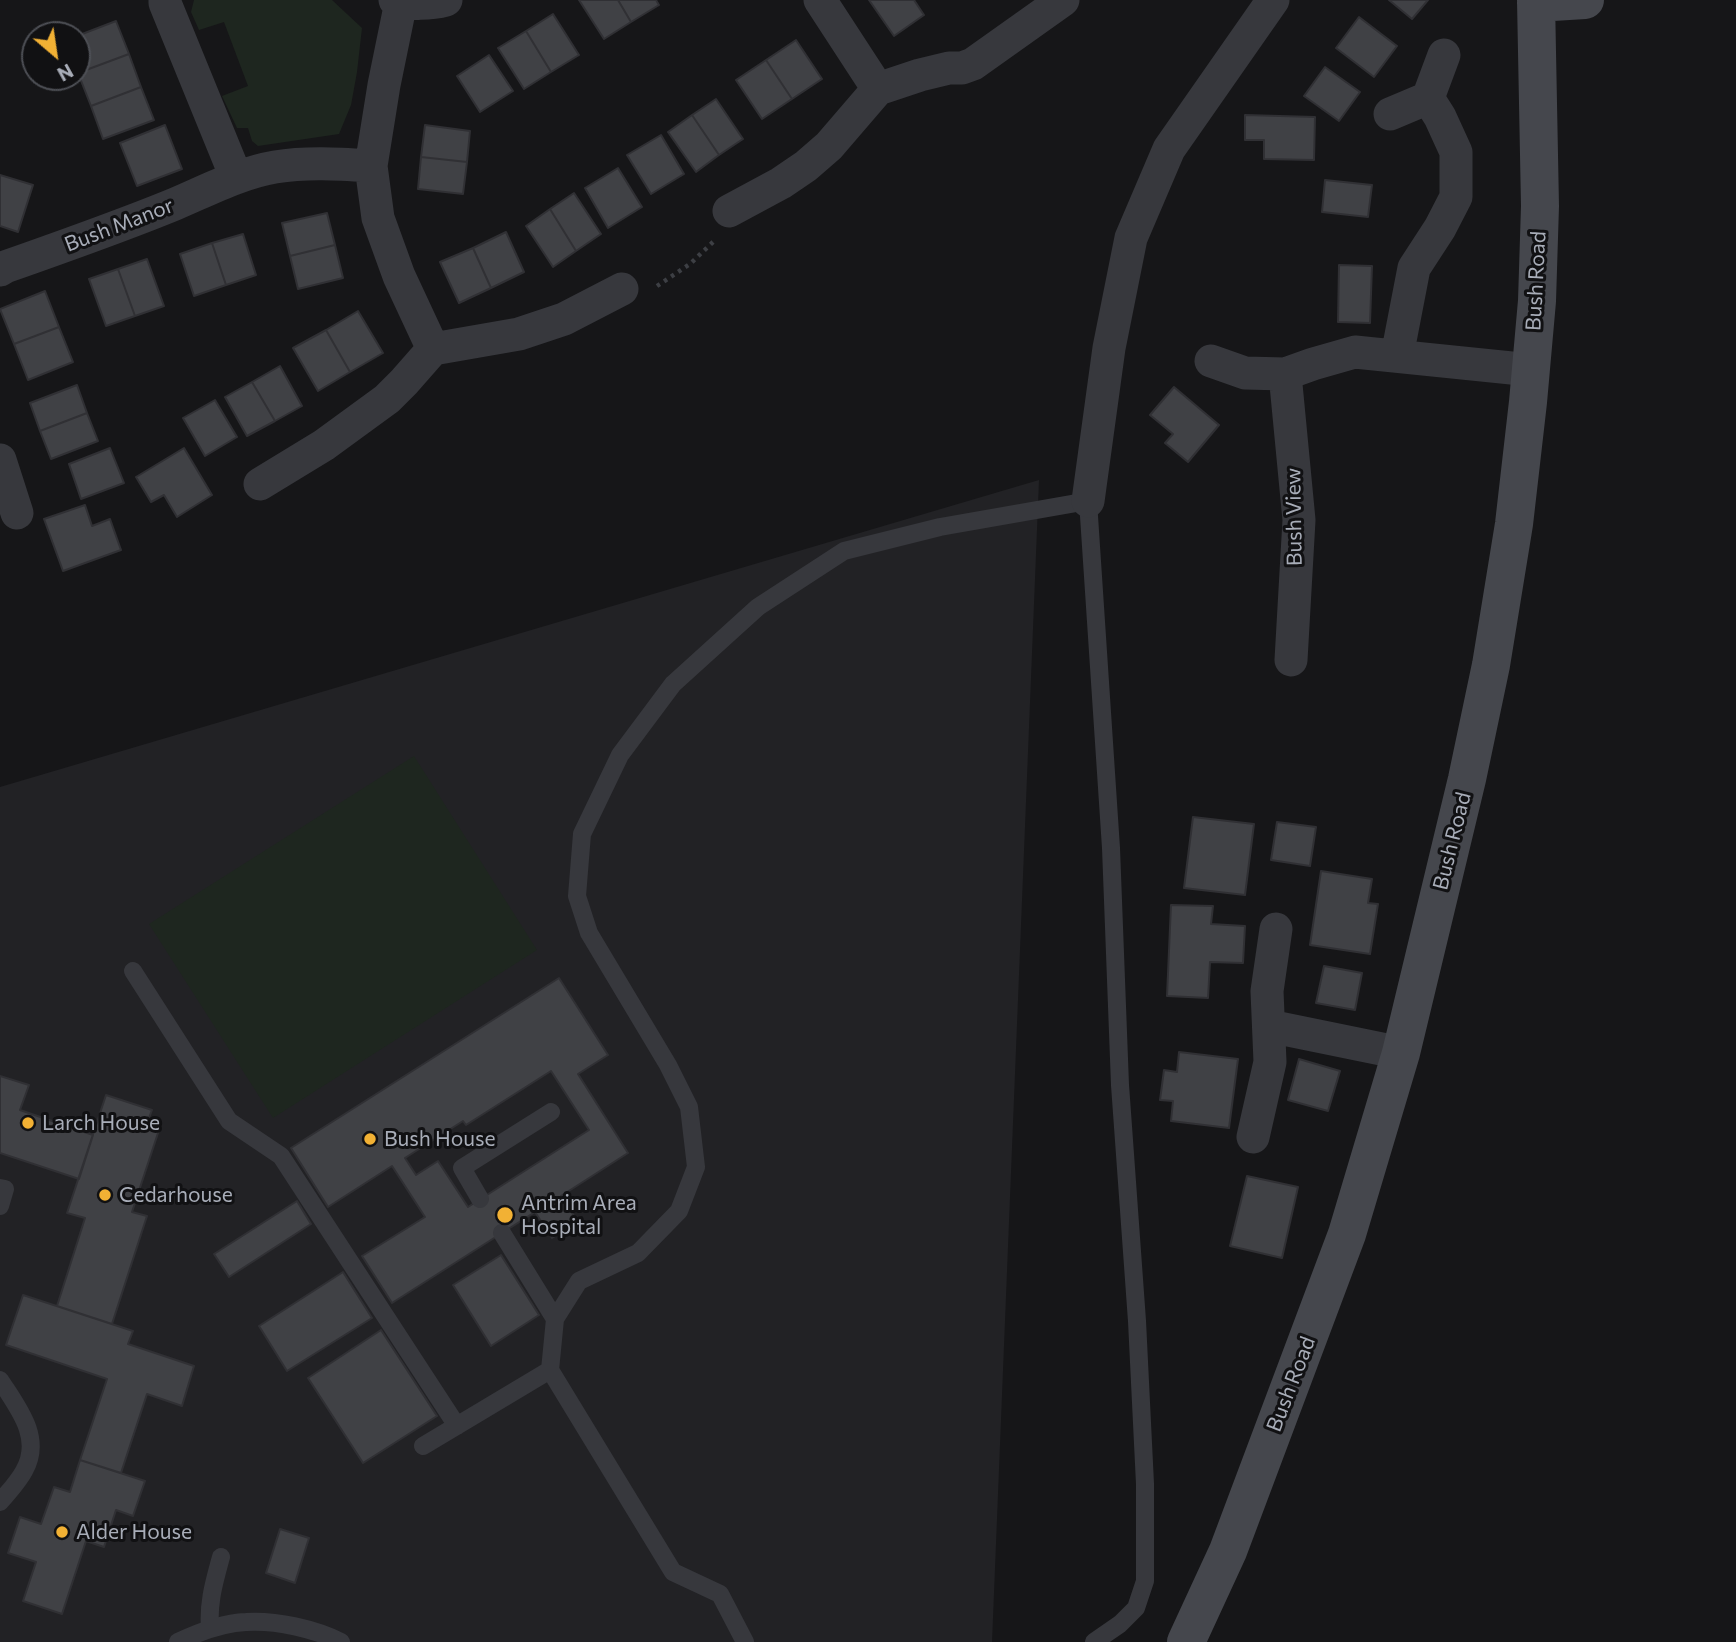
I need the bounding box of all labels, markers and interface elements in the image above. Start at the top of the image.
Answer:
north arrow [21,21,91,91]
text: N [54,60,77,87]
street label: Bush Manor [61,193,177,257]
street label: Bush Road [1521,230,1551,332]
street label: Bush View [1281,468,1307,566]
street label: Bush Road [1428,789,1476,893]
place label: Larch House [42,1110,160,1136]
marker: Larch House [20,1115,36,1131]
place label: Bush House [384,1126,496,1152]
marker: Bush House [362,1131,378,1147]
place label: Cedarhouse [119,1182,233,1208]
marker: Cedarhouse [97,1187,113,1203]
place label: Antrim Area Hospital [521,1190,637,1240]
marker: Antrim Area Hospital [495,1205,515,1225]
street label: Bush Road [1261,1333,1321,1435]
place label: Alder House [76,1519,192,1545]
marker: Alder House [54,1524,70,1540]

